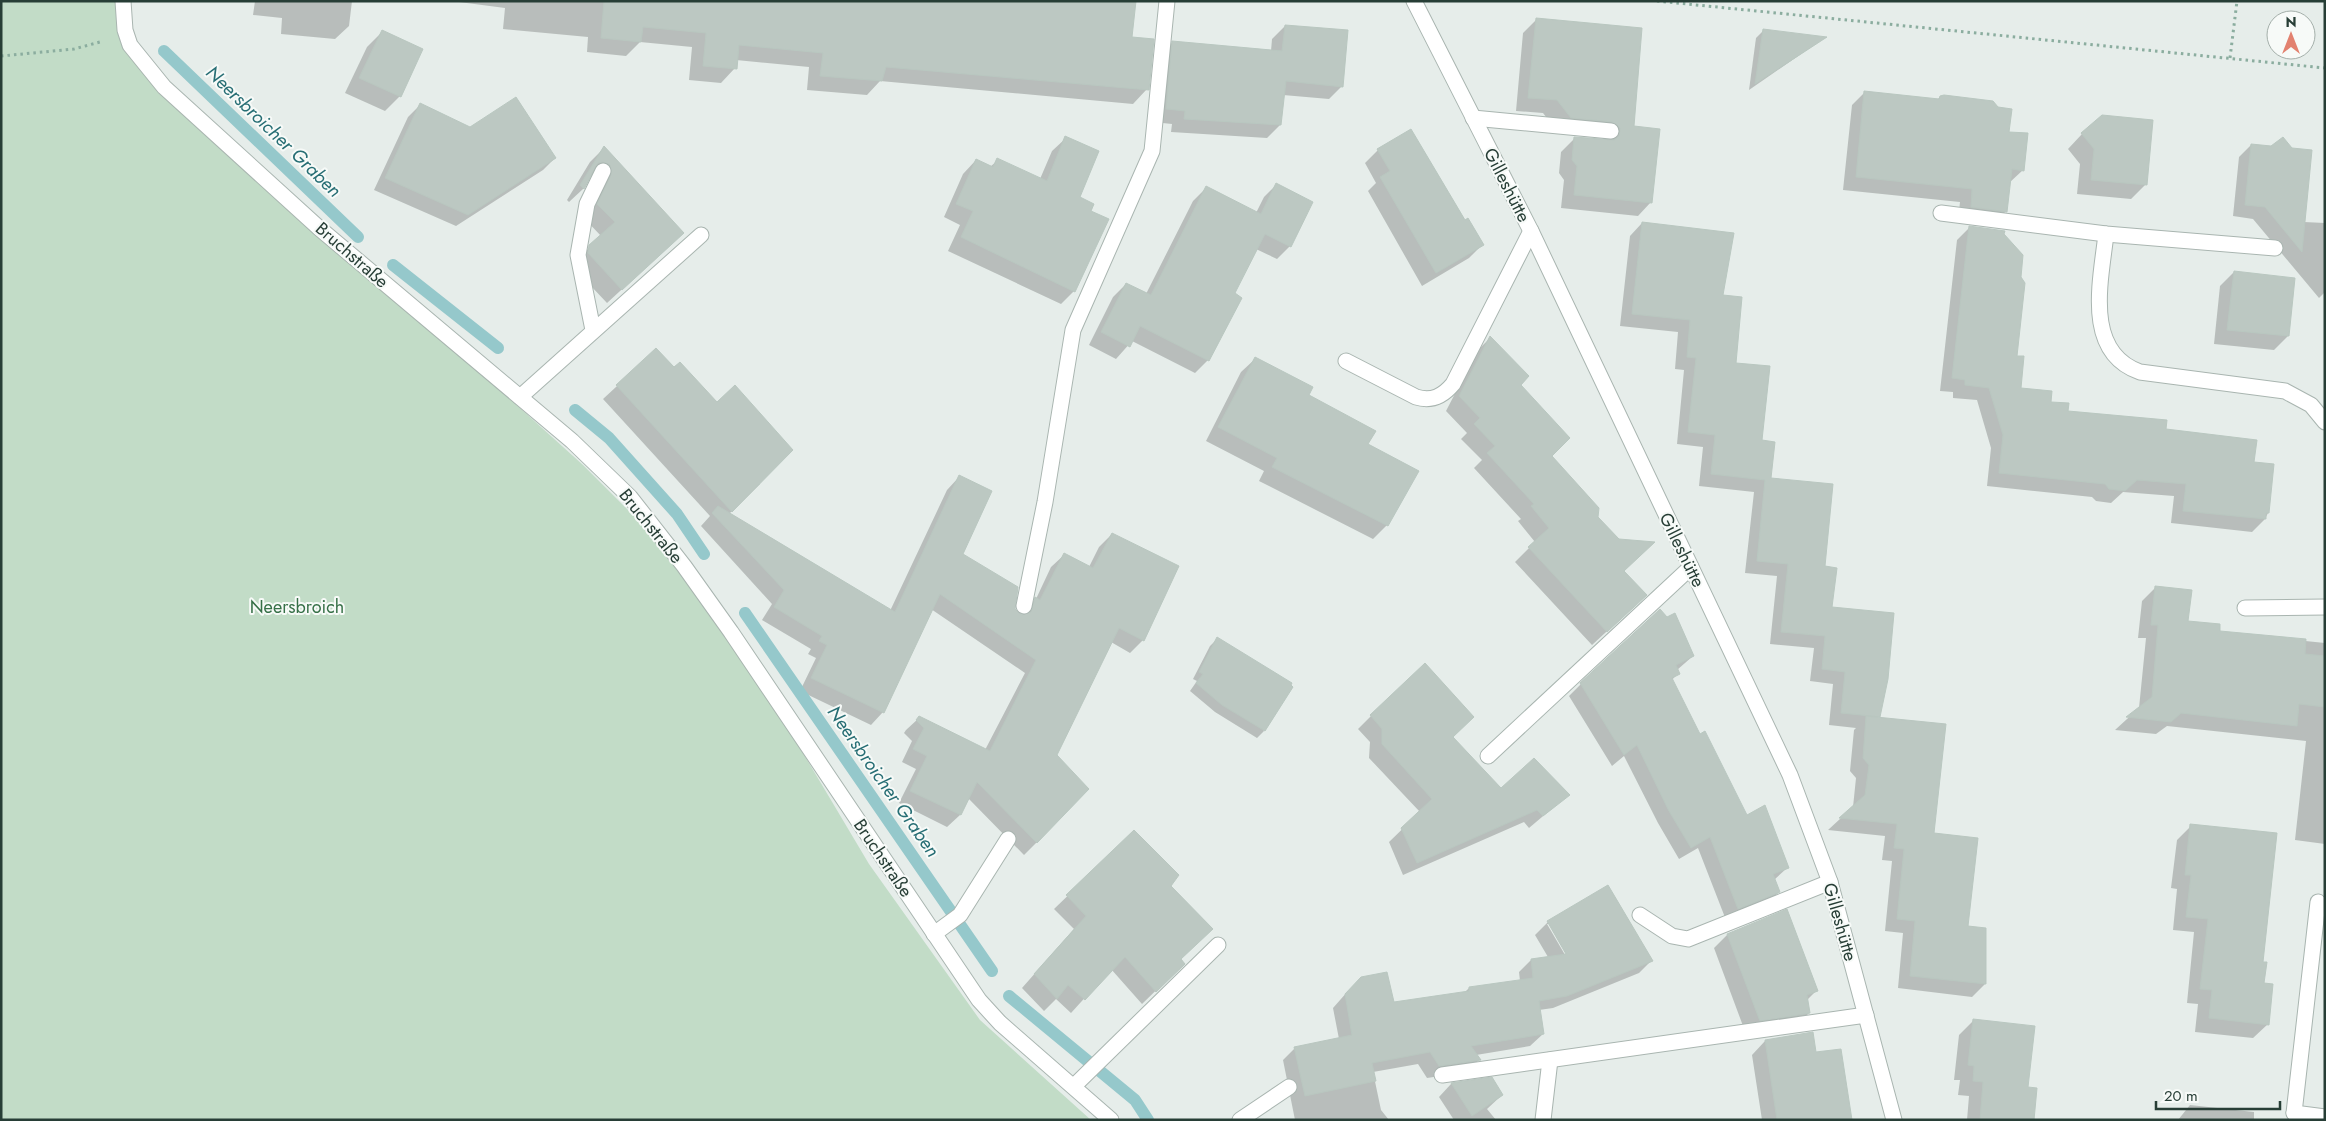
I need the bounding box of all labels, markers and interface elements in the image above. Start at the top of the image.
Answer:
north arrow [2266,10,2316,60]
text: N [2285,12,2297,32]
water label: Neersbroicher Graben [200,59,348,203]
street label: Gilleshütte [1477,143,1537,227]
street label: Bruchstraße [310,216,394,294]
street label: Bruchstraße [613,483,689,569]
street label: Gilleshütte [1653,508,1711,592]
park label: Neersbroich [250,594,344,620]
water label: Neersbroicher Graben [821,700,946,862]
street label: Bruchstraße [847,814,919,902]
street label: Gilleshütte [1816,880,1864,964]
scale bar [2156,1078,2280,1110]
text: 20 m [2164,1085,2198,1107]

